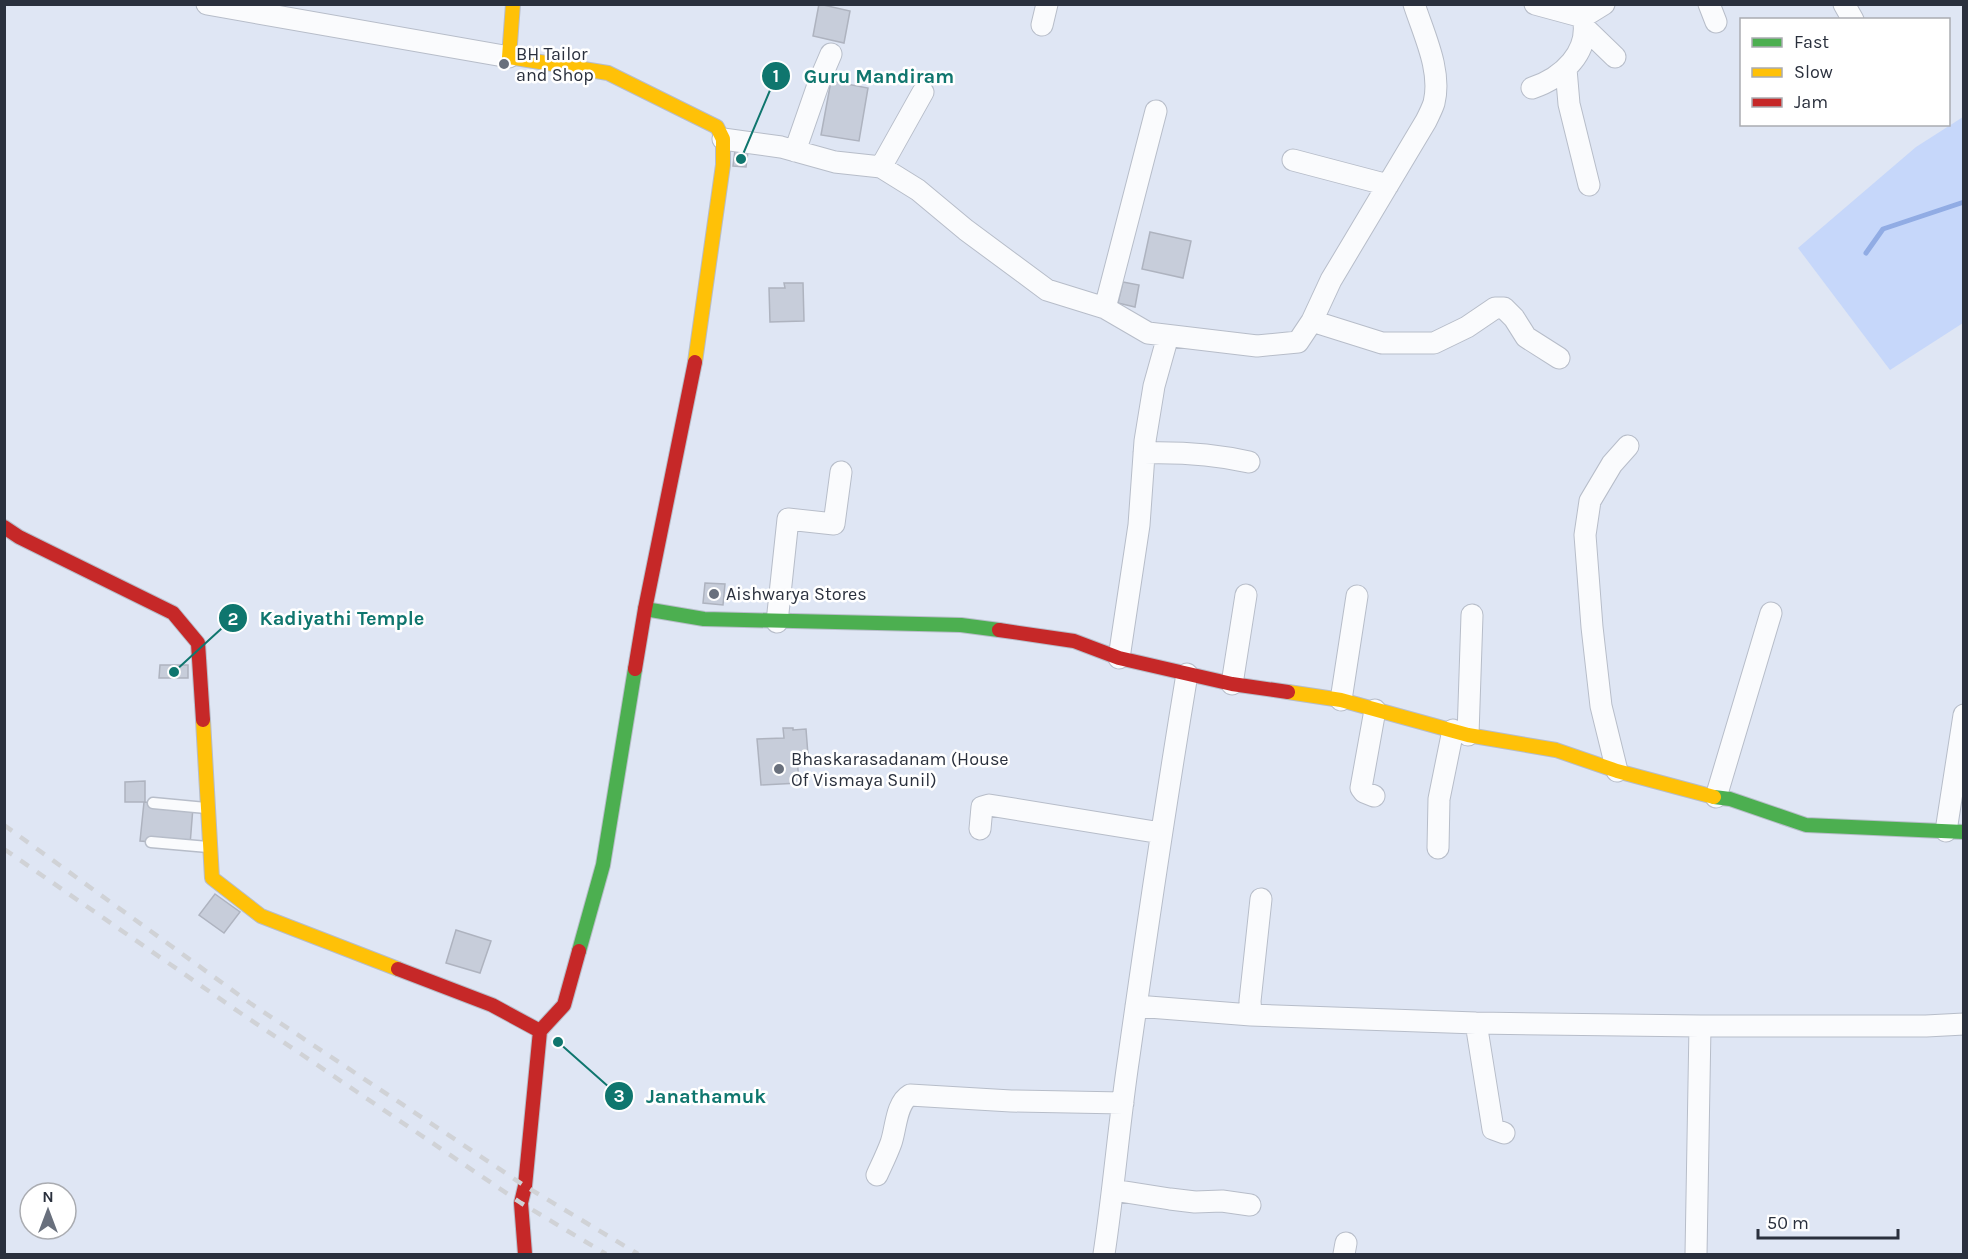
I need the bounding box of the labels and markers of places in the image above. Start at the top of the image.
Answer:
place label: BH Tailor and Shop [516,43,594,86]
marker: BH Tailor and Shop [497,57,511,71]
callout: Guru Mandiram [761,57,966,95]
place label: Aishwarya Stores [726,583,867,605]
marker: Aishwarya Stores [707,587,721,601]
callout: Kadiyathi Temple [218,599,436,637]
place label: Bhaskarasadanam (House Of Vismaya Sunil) [791,748,1009,791]
marker: Bhaskarasadanam (House Of Vismaya Sunil) [772,762,786,776]
callout: Janathamuk [604,1077,778,1115]

